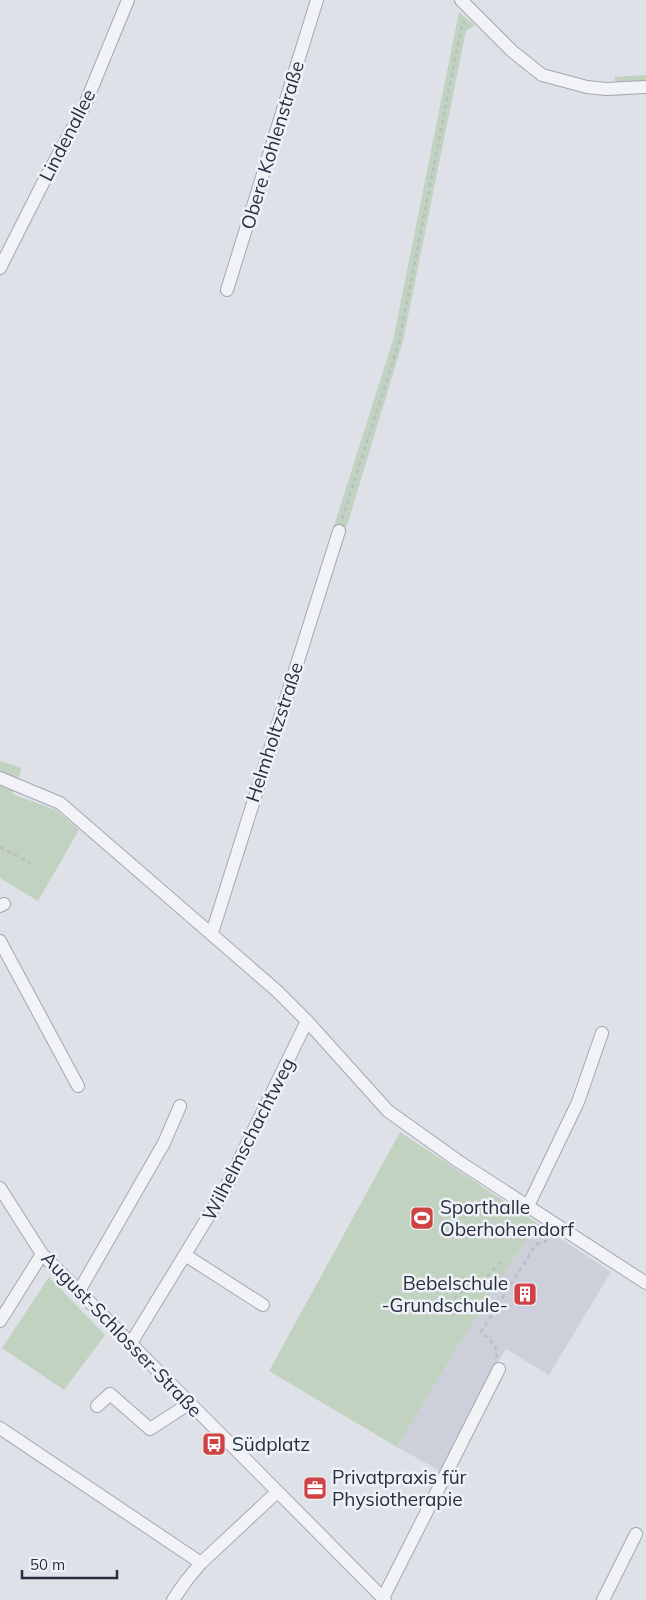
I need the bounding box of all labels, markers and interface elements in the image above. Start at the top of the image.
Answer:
street label: Obere Kohlenstraße [235,58,309,232]
street label: Lindenallee [34,85,100,185]
street label: Helmholtzstraße [240,659,308,805]
street label: Wilhelmschachtweg [197,1054,299,1224]
place label: Sporthalle Oberhohendorf [440,1195,575,1241]
sports icon: Sporthalle Oberhohendorf [409,1205,435,1231]
street label: August-Schlosser-Straße [37,1246,207,1422]
place label: Bebelschule -Grundschule- [381,1271,508,1317]
building icon: Bebelschule -Grundschule- [512,1281,538,1307]
bus stop icon: Südplatz [201,1431,227,1457]
place label: Südplatz [232,1432,310,1456]
place label: Privatpraxis für Physiotherapie [332,1465,467,1511]
office icon: Privatpraxis für Physiotherapie [302,1475,328,1501]
scale bar [22,1548,118,1580]
text: 50 m [30,1555,65,1574]

